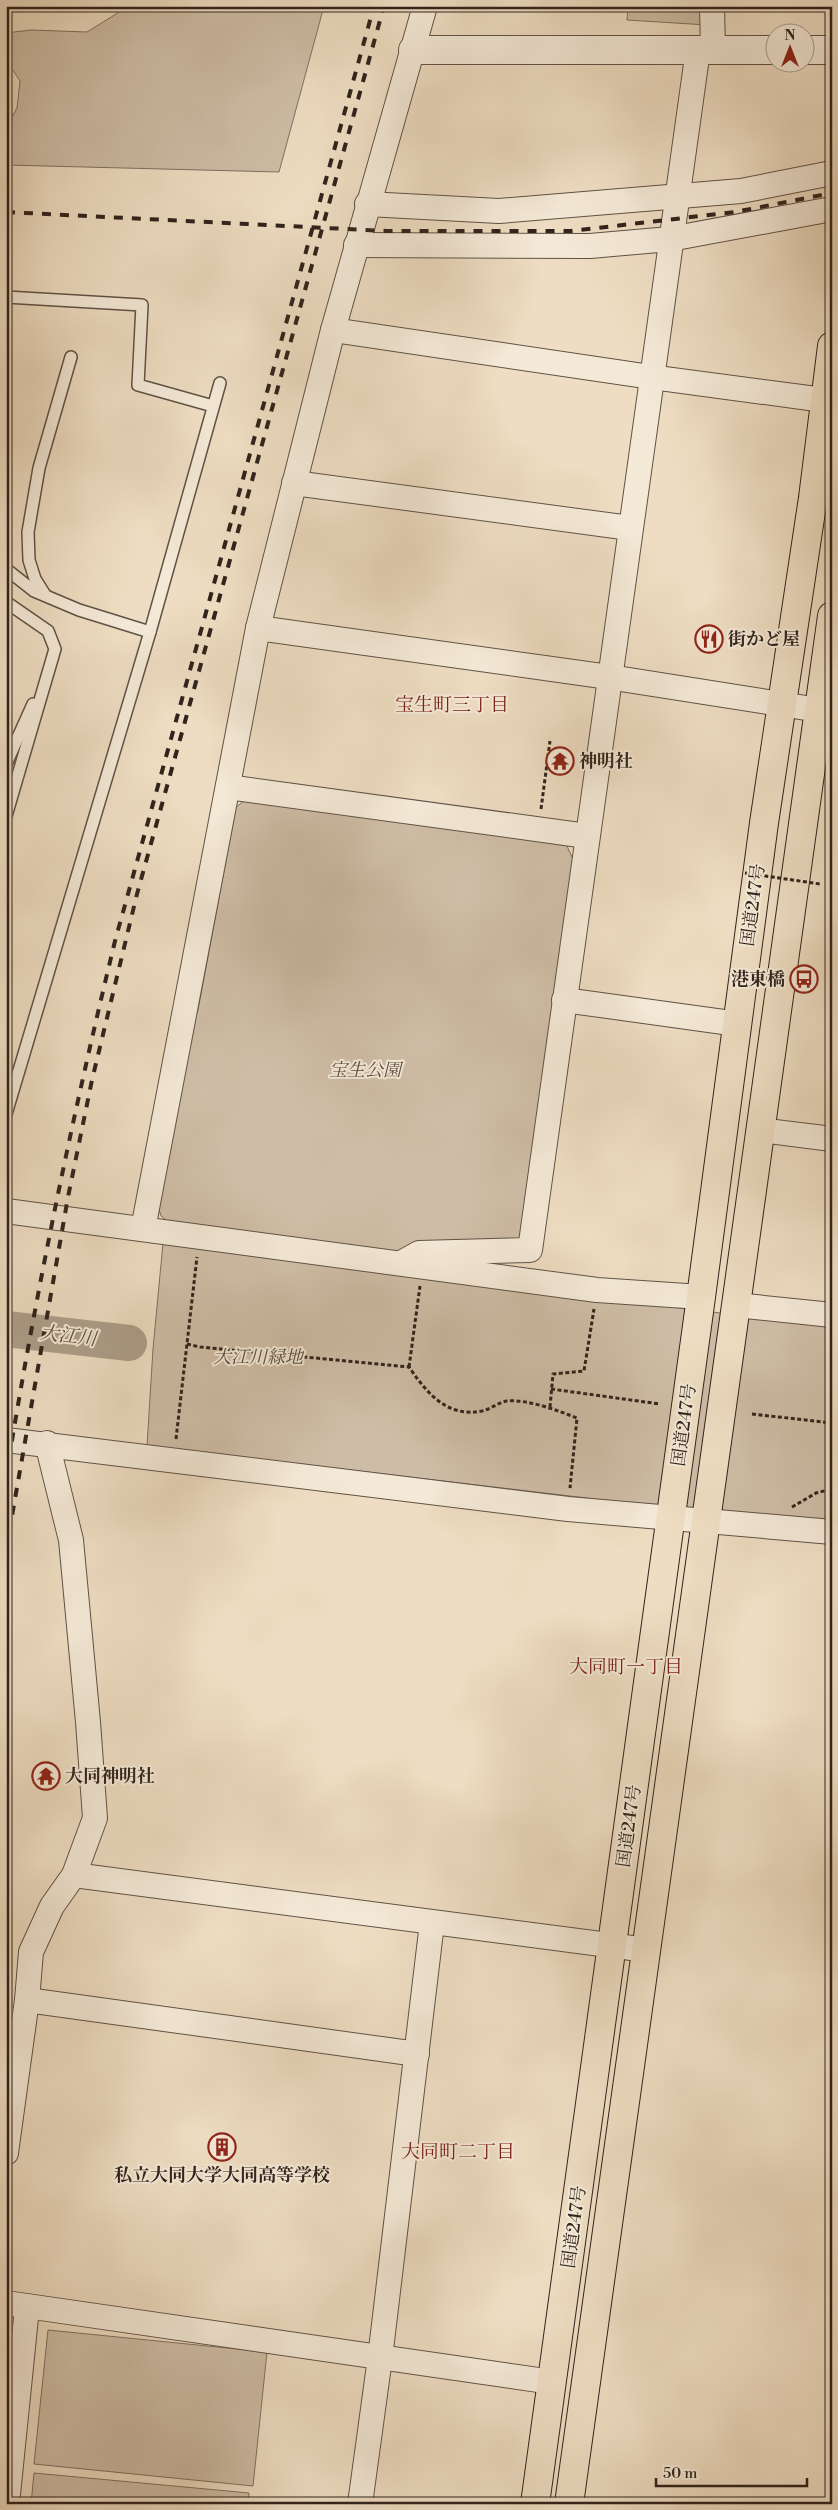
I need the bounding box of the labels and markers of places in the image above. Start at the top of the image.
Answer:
restaurant icon: 街かど屋 [694,624,724,654]
place label: 街かど屋 [728,628,800,651]
temple icon: 神明社 [545,746,575,776]
place label: 神明社 [579,750,633,773]
bus stop icon: 港東橋 [789,964,819,994]
place label: 港東橋 [731,968,785,991]
temple icon: 大同神明社 [31,1761,61,1791]
place label: 大同神明社 [65,1765,155,1788]
building icon: 私立大同大学大同高等学校 [207,2132,237,2162]
place label: 私立大同大学大同高等学校 [114,2164,330,2187]

